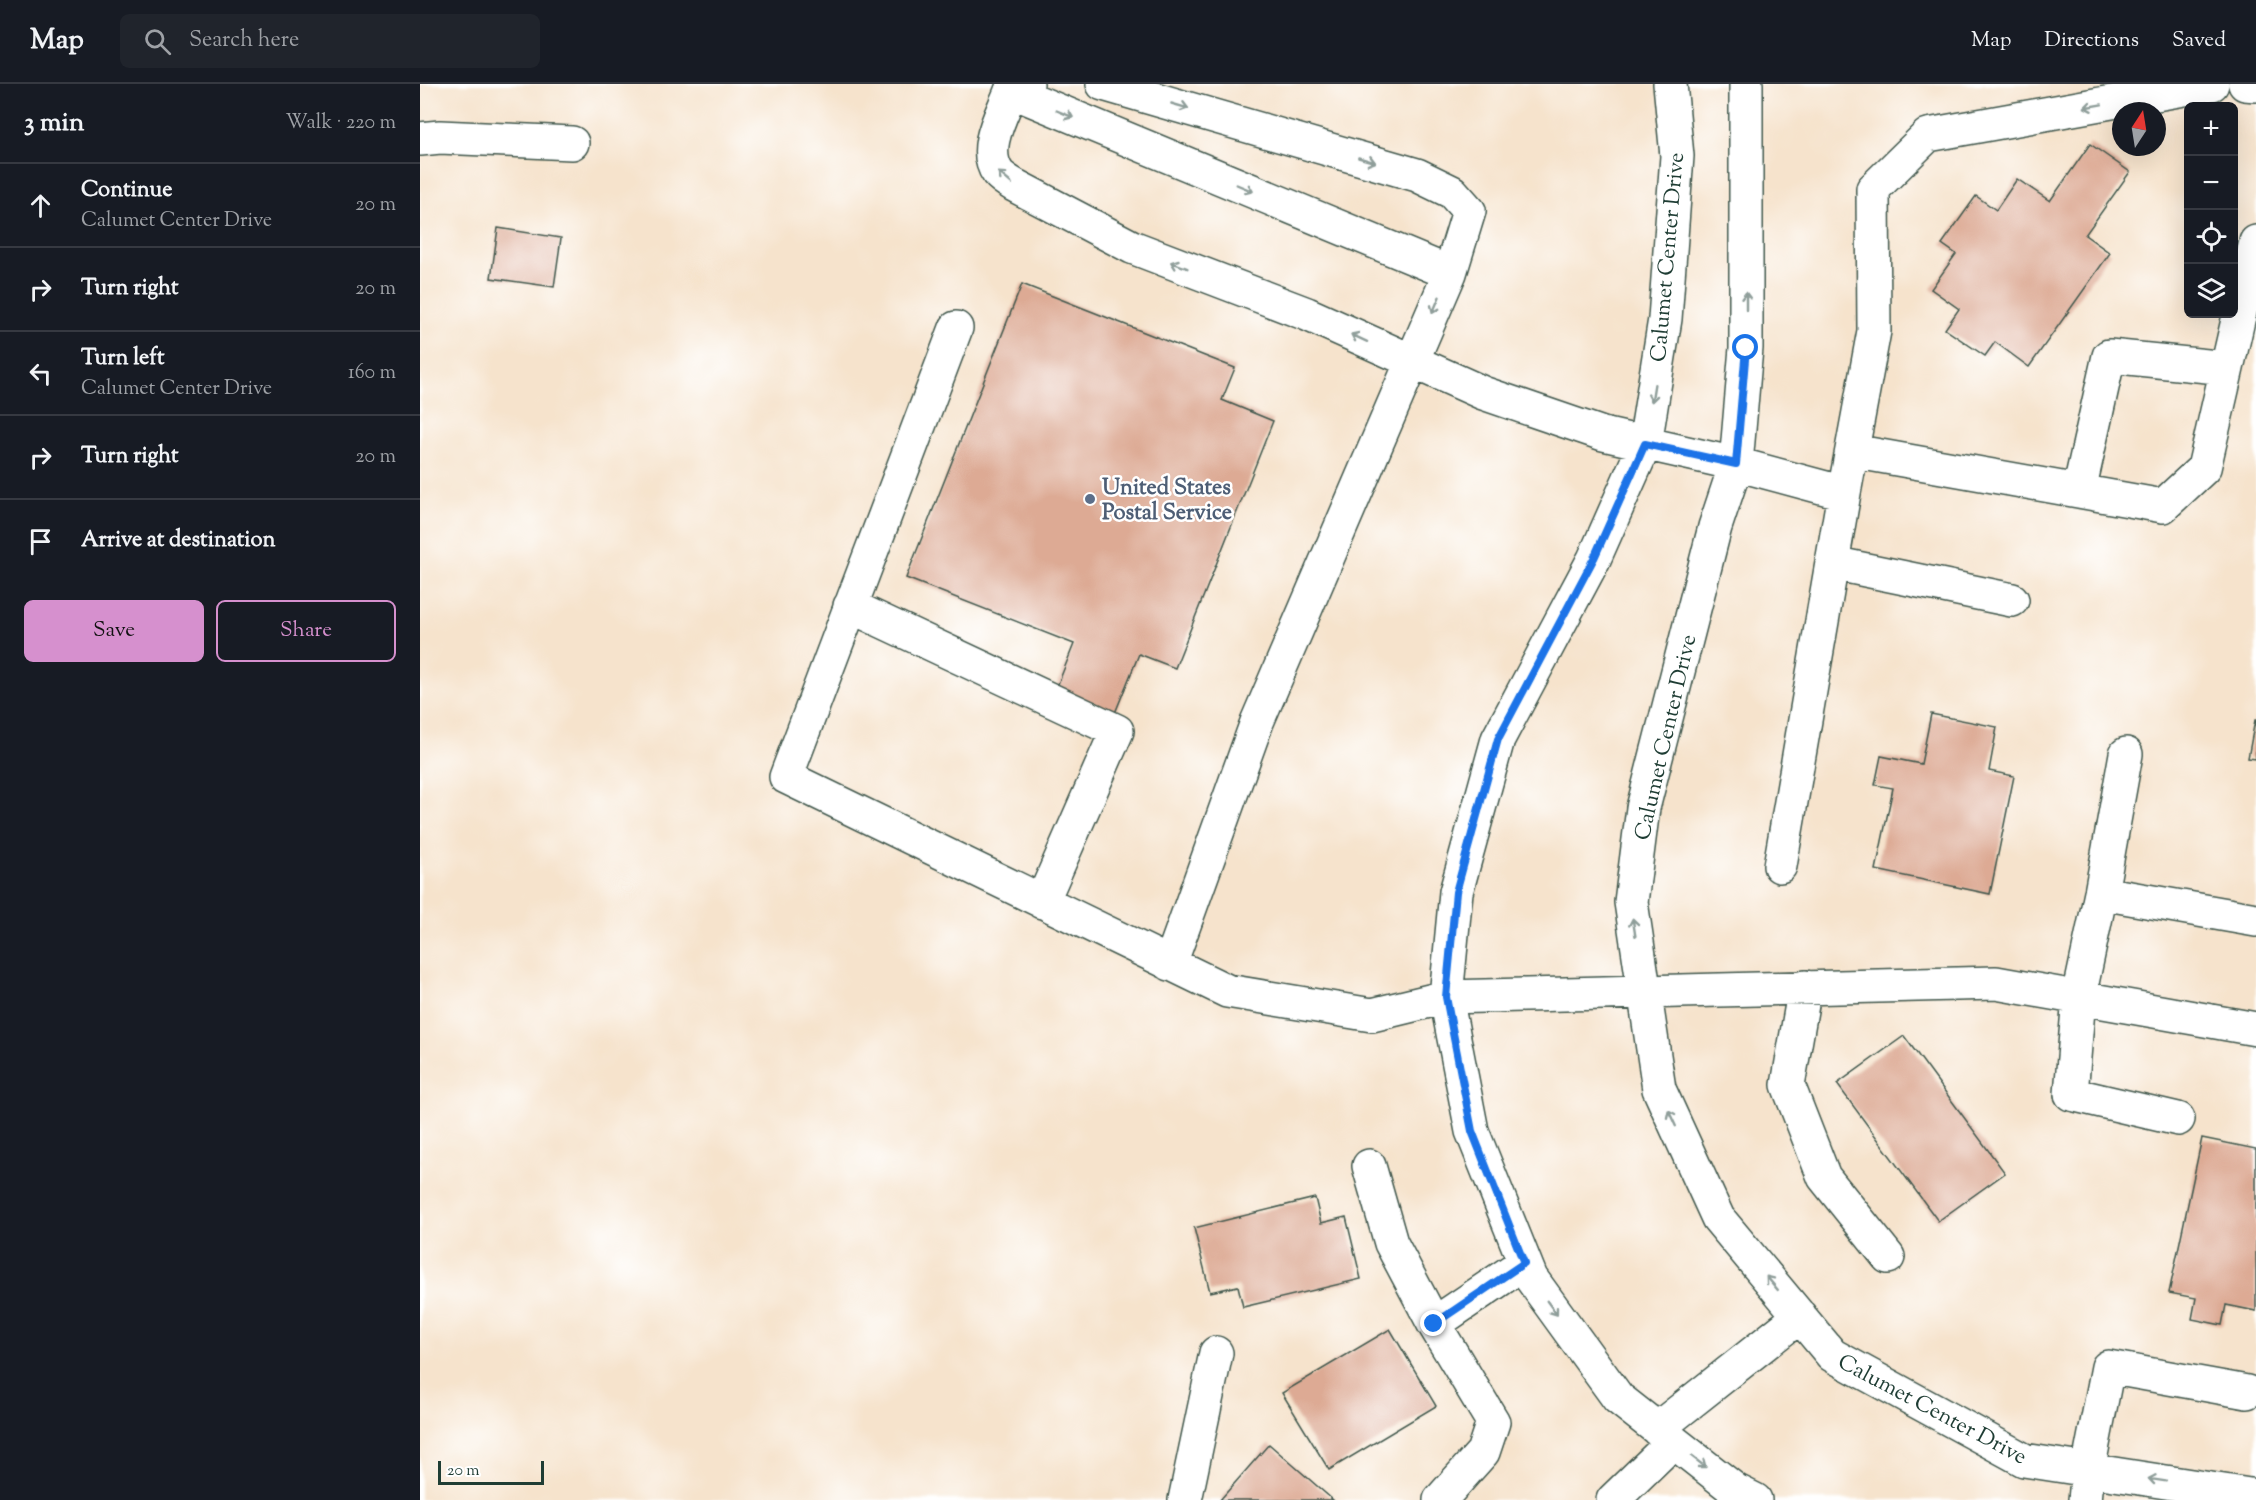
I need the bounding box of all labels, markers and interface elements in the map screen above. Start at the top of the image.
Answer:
search box [120,14,540,68]
text: Map [30,21,84,61]
icon: search [141,25,174,58]
text: Search here [189,25,299,57]
text: Map [1971,26,2011,56]
text: Directions [2044,26,2139,56]
text: Saved [2172,26,2226,56]
one-way arrow [1170,101,1189,112]
one-way arrow [2084,101,2103,112]
north arrow [2112,102,2166,156]
map controls [2184,102,2238,318]
button: + [2184,102,2238,156]
text: 3 min [24,105,84,142]
text: Walk · 220 m [285,109,396,138]
one-way arrow [1055,109,1074,120]
street label: Calumet Center Drive [1644,151,1694,363]
one-way arrow [1357,155,1376,166]
button: − [2184,156,2238,210]
one-way arrow [997,171,1013,184]
text: Continue [81,175,172,207]
one-way arrow [1235,183,1254,194]
icon: ahead [24,189,57,222]
text: 20 m [355,191,396,220]
text: Calumet Center Drive [81,207,272,236]
button: locate [2184,210,2238,264]
one-way arrow [1170,259,1188,270]
button: layers [2184,264,2238,318]
icon: right [24,273,57,306]
text: Turn right [81,273,178,305]
text: 20 m [355,275,396,304]
one-way arrow [1740,291,1752,311]
one-way arrow [1430,296,1441,314]
one-way arrow [1351,332,1369,344]
route start [1732,334,1758,360]
text: Turn left [81,343,164,375]
icon: left [24,357,57,390]
text: 160 m [348,359,396,388]
text: Calumet Center Drive [81,375,272,404]
one-way arrow [1647,382,1658,402]
icon: right [24,441,57,474]
text: Turn right [81,441,178,473]
text: 20 m [355,443,396,472]
place label: United States Postal Service [1102,473,1232,530]
marker: United States Postal Service [1083,492,1097,506]
icon: arrive [24,525,57,558]
text: Arrive at destination [81,525,276,557]
button: Save [24,600,204,662]
button: Share [216,600,396,662]
street label: Calumet Center Drive [1628,632,1706,844]
one-way arrow [1629,918,1640,938]
one-way arrow [1665,1109,1677,1127]
one-way arrow [1765,1276,1779,1291]
one-way arrow [1546,1299,1558,1315]
route end [1420,1310,1446,1336]
street label: Calumet Center Drive [1831,1347,2032,1474]
one-way arrow [1691,1456,1707,1469]
scale bar [438,1458,544,1486]
text: 20 m [447,1460,480,1483]
one-way arrow [2147,1475,2167,1486]

